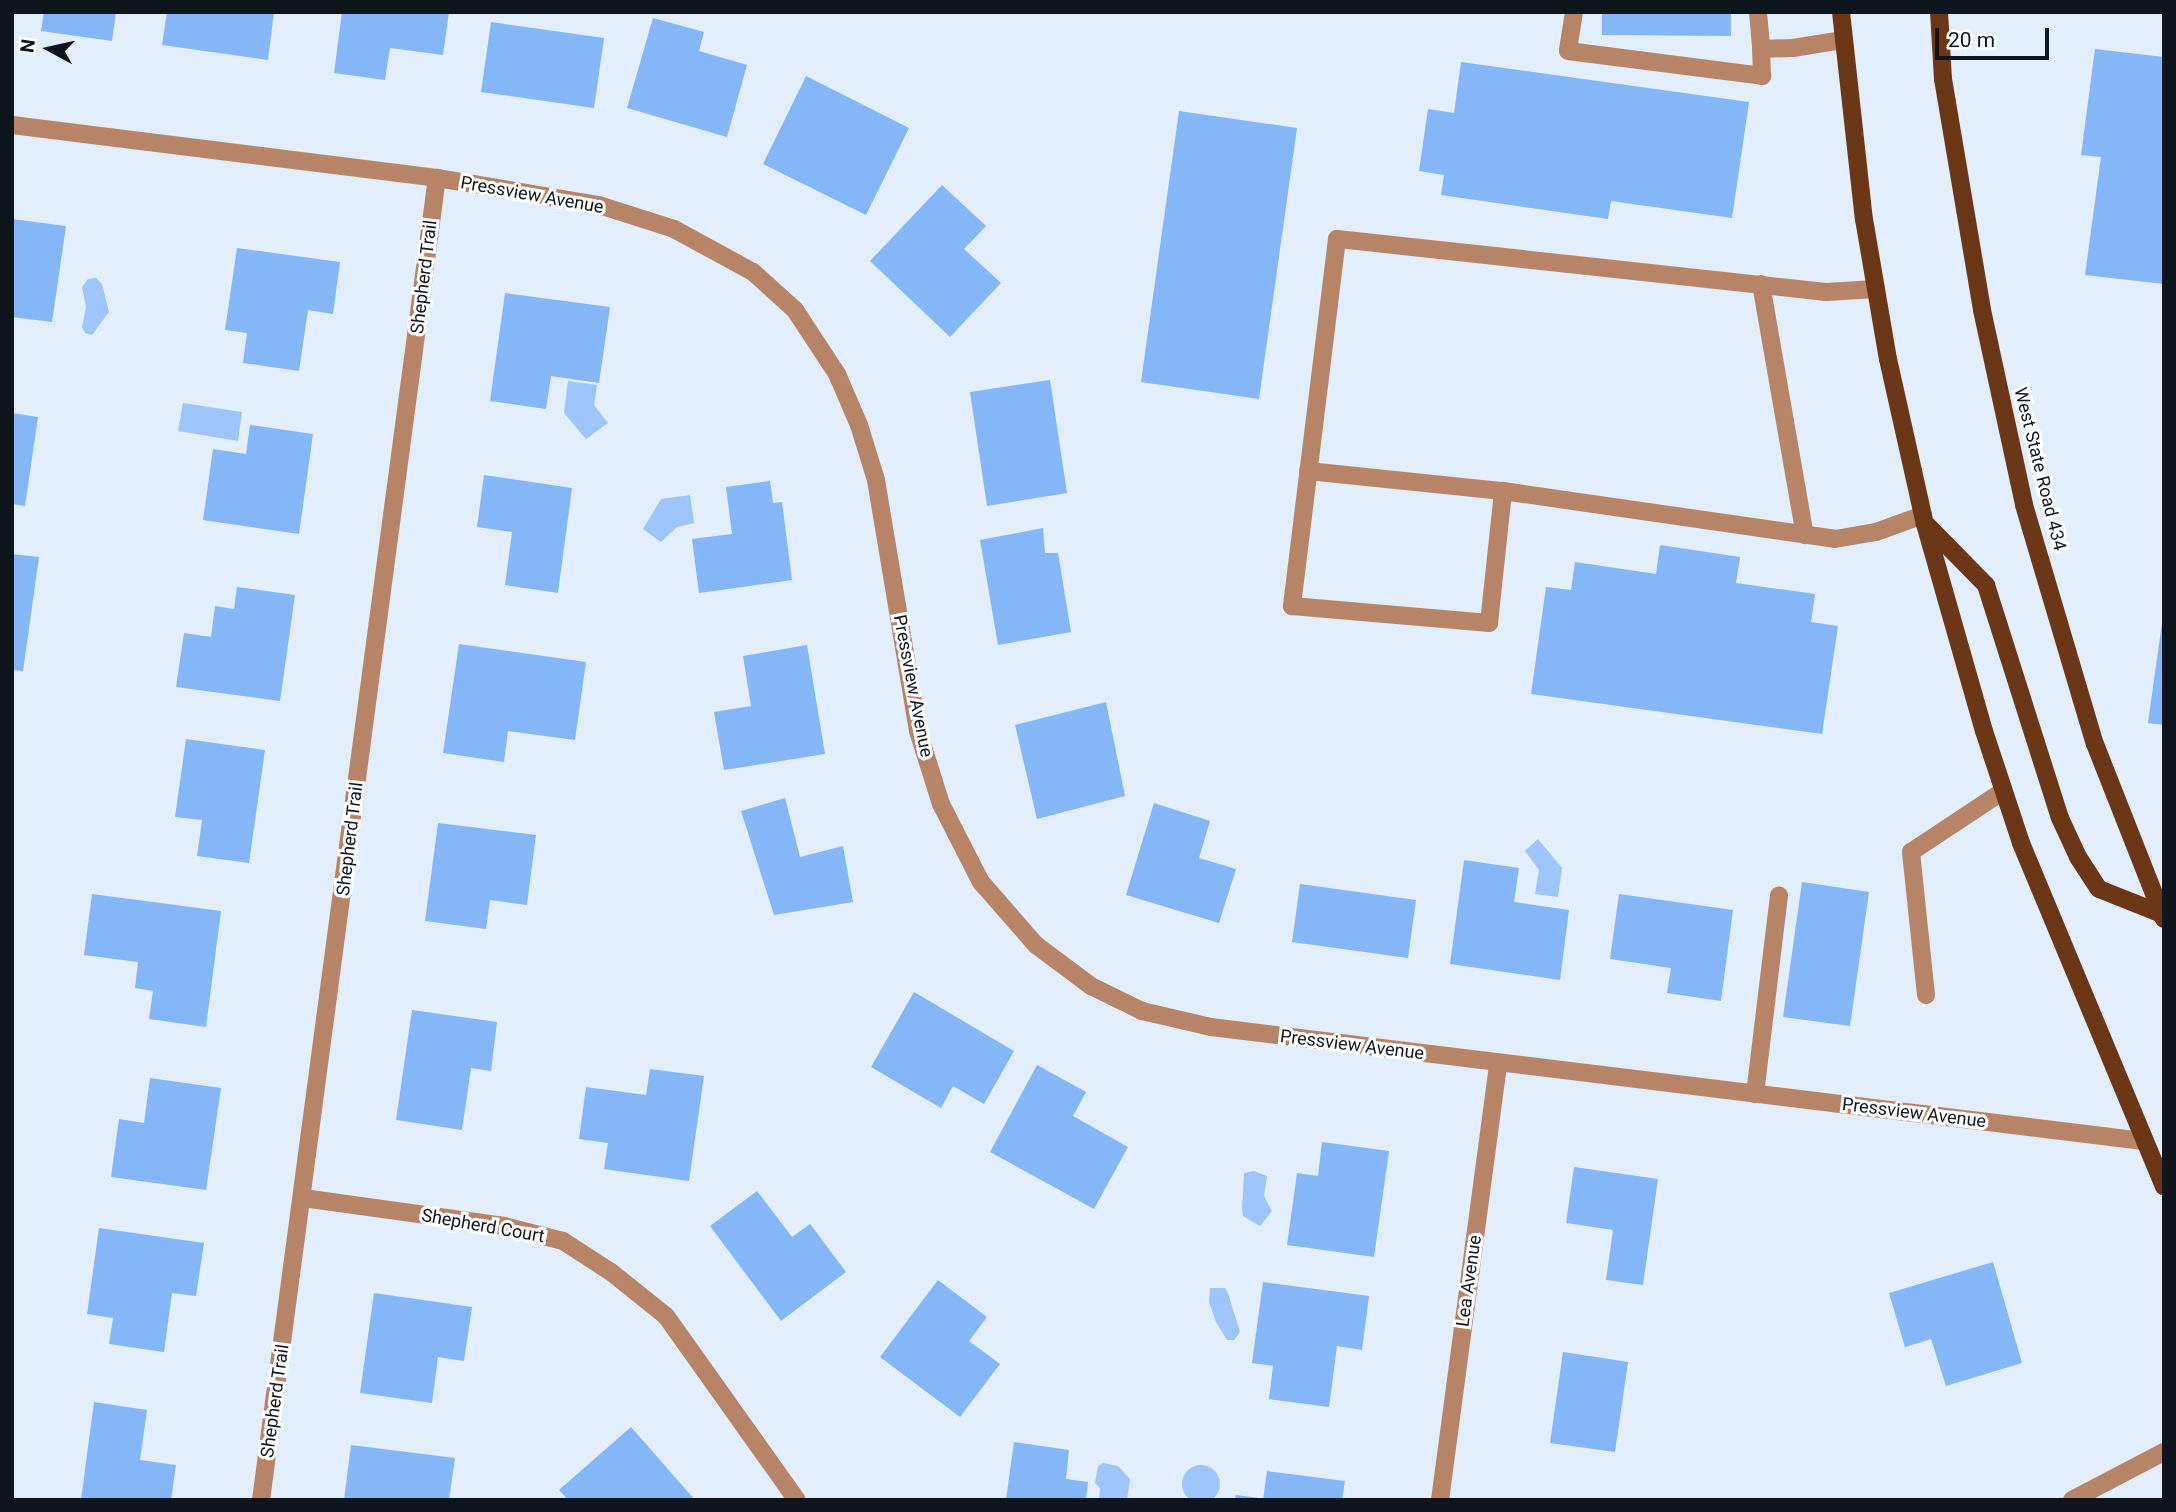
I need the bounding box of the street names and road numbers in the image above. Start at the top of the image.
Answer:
street label: Pressview Avenue [459,172,605,218]
street label: Shepherd Trail [406,219,442,335]
street label: West State Road 434 [2009,385,2071,553]
street label: Pressview Avenue [889,613,937,759]
street label: Shepherd Trail [332,781,368,897]
street label: Pressview Avenue [1279,1025,1425,1065]
street label: Pressview Avenue [1841,1093,1987,1133]
street label: Shepherd Court [420,1205,546,1247]
street label: Lea Avenue [1452,1234,1486,1328]
street label: Shepherd Trail [256,1343,294,1459]

